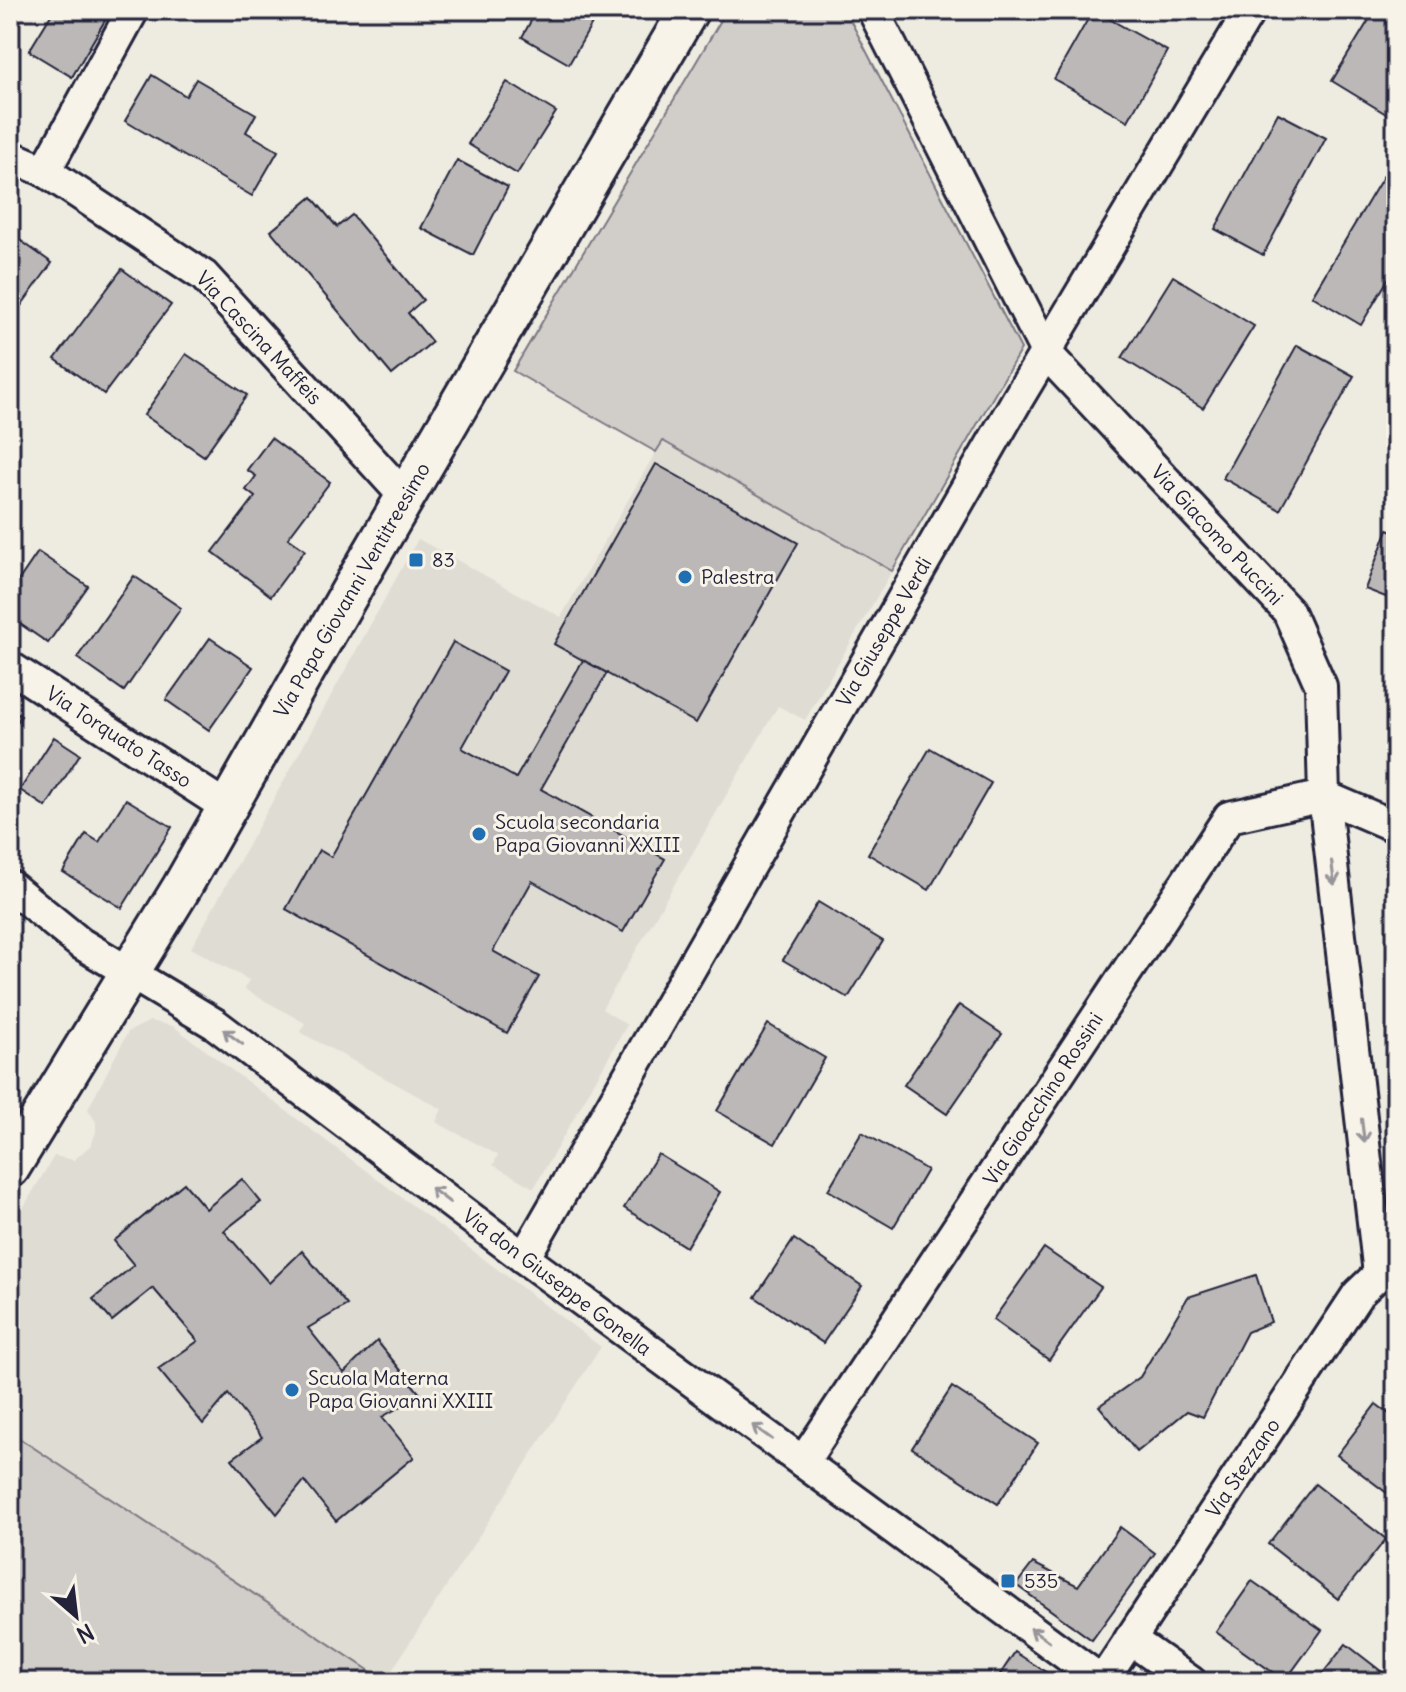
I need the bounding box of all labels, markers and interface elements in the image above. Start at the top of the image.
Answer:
street label: Via Cascina Maffeis [191,266,328,410]
street label: Via Papa Giovanni Ventitreesimo [268,458,435,722]
street label: Via Giacomo Puccini [1146,459,1289,610]
place label: 83 [432,547,455,572]
marker: 83 [407,551,425,569]
street label: Via Giuseppe Verdi [831,552,937,711]
place label: Palestra [701,564,774,589]
marker: Palestra [676,568,694,586]
street label: Via Torquato Tasso [42,680,197,793]
place label: Scuola secondaria Papa Giovanni XXIII [495,809,680,857]
marker: Scuola secondaria Papa Giovanni XXIII [470,825,488,843]
one-way arrow [1326,859,1341,886]
street label: Via Gioacchino Rossini [977,1008,1108,1190]
one-way arrow [223,1029,244,1046]
one-way arrow [1356,1118,1371,1143]
one-way arrow [430,1186,451,1203]
street label: Via don Giuseppe Gonella [458,1202,657,1361]
place label: Scuola Materna Papa Giovanni XXIII [308,1365,493,1413]
marker: Scuola Materna Papa Giovanni XXIII [283,1381,301,1399]
street label: Via Stezzano [1200,1413,1285,1522]
one-way arrow [751,1424,773,1441]
place label: 535 [1024,1568,1058,1593]
marker: 535 [999,1572,1017,1590]
north arrow [36,1576,116,1656]
text: N [72,1618,99,1650]
one-way arrow [1029,1627,1051,1644]

